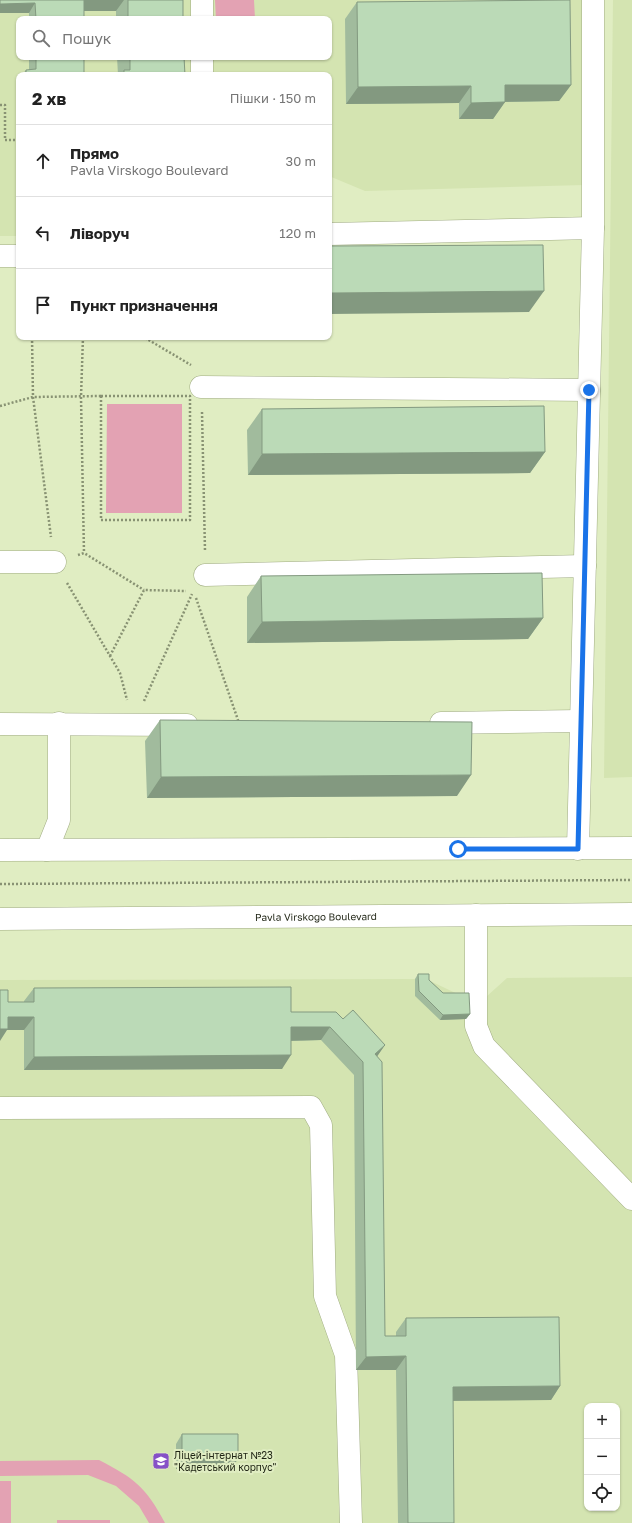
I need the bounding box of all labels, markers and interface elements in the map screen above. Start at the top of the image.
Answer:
search box [16,16,332,60]
icon: search [30,27,52,49]
text: Пошук [62,29,111,47]
text: 2 хв [32,88,66,109]
text: Пішки · 150 m [230,90,316,106]
text: Прямо [70,144,119,162]
icon: ahead [32,150,54,172]
text: 30 m [286,153,316,169]
text: Pavla Virskogo Boulevard [70,162,228,178]
icon: left [32,222,54,244]
text: Ліворуч [70,224,129,242]
text: 120 m [279,225,316,241]
icon: arrive [32,294,54,316]
text: Пункт призначення [70,296,218,314]
route end [580,381,598,399]
route start [449,840,467,858]
street label: Pavla Virskogo Boulevard [255,910,377,923]
map controls [584,1403,620,1511]
button: + [584,1403,620,1439]
button: − [584,1439,620,1475]
place label: Ліцей-інтернат №23 "Кадетський корпус" [174,1449,277,1473]
school or university icon: Ліцей-інтернат №23 "Кадетський корпус" [151,1451,171,1471]
button: locate [584,1475,620,1511]

